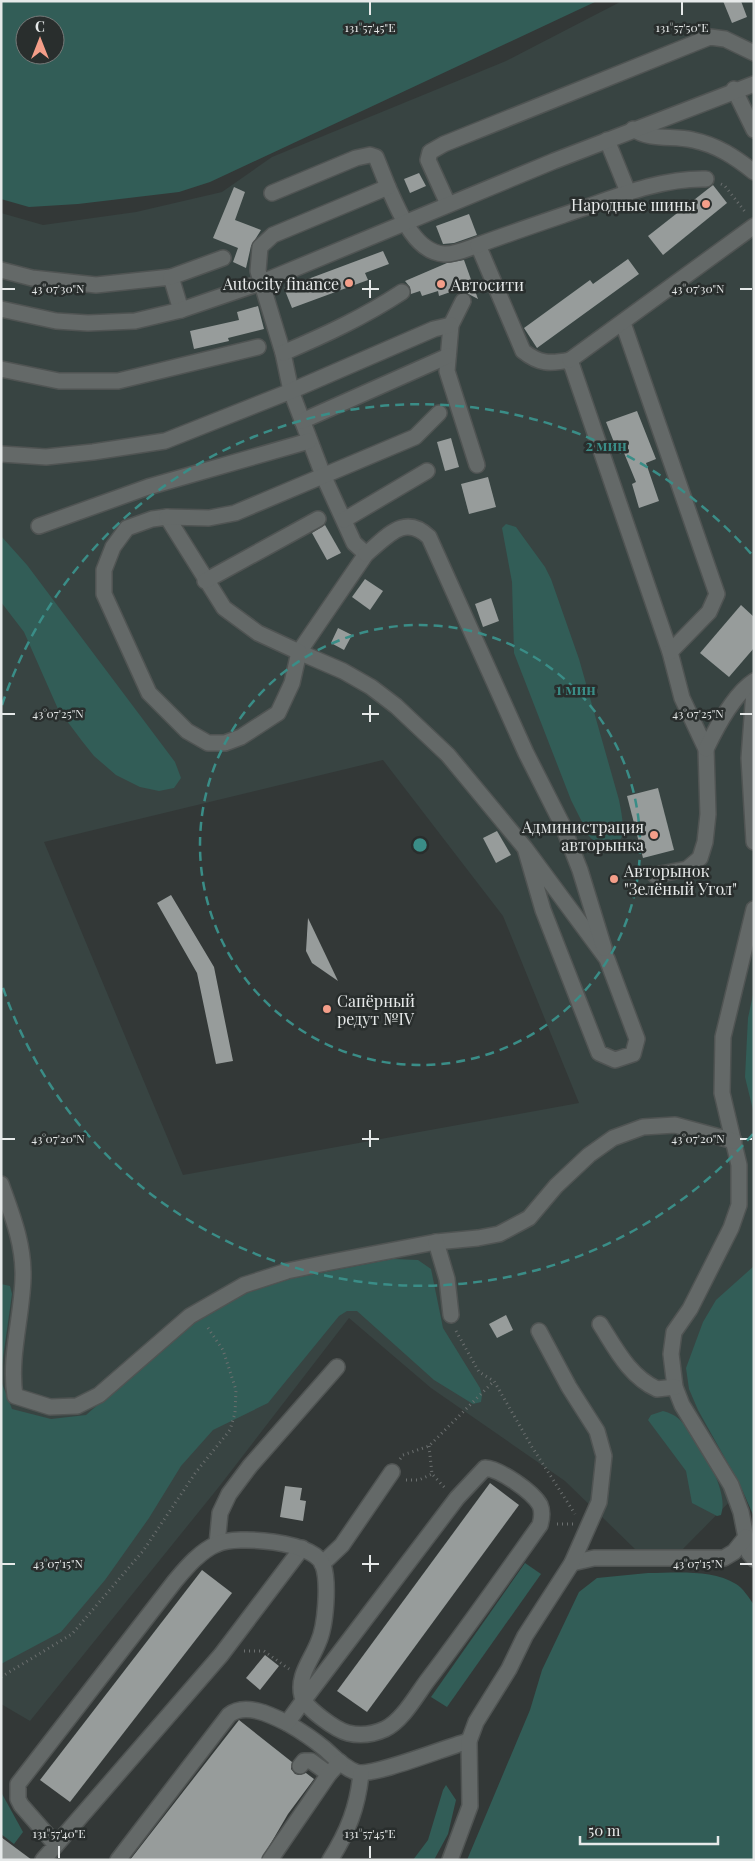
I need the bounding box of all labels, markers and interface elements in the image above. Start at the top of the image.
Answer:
north arrow [15,15,65,65]
text: С [35,17,45,36]
text: 131°57'45"E [345,19,395,35]
text: 131°57'50"E [656,19,708,35]
place label: Народные шины [571,194,696,215]
marker: Народные шины [700,198,712,210]
place label: Autocity finance [222,273,339,294]
place label: Автосити [450,274,524,295]
marker: Autocity finance [343,277,355,289]
marker: Автосити [435,278,447,290]
text: 43°07'30"N [31,280,85,296]
text: 43°07'30"N [671,280,725,296]
text: 2 мин [585,435,627,455]
text: 1 мин [556,679,596,699]
text: 43°07'25"N [32,705,84,721]
text: 43°07'25"N [672,705,724,721]
place label: Администрация авторынка [521,816,644,855]
marker: Администрация авторынка [648,829,660,841]
centre of rings [411,836,429,854]
place label: Авторынок "Зелёный Угол" [623,860,737,899]
marker: Авторынок "Зелёный Угол" [608,873,620,885]
place label: Сапёрный редут №IV [337,990,415,1029]
marker: Сапёрный редут №IV [321,1003,333,1015]
text: 43°07'20"N [31,1130,85,1146]
text: 43°07'20"N [671,1130,725,1146]
text: 43°07'15"N [33,1555,84,1571]
text: 43°07'15"N [673,1555,724,1571]
scale bar [580,1814,718,1846]
text: 50 m [588,1820,621,1840]
text: 131°57'40"E [33,1825,85,1841]
text: 131°57'45"E [345,1825,395,1841]

